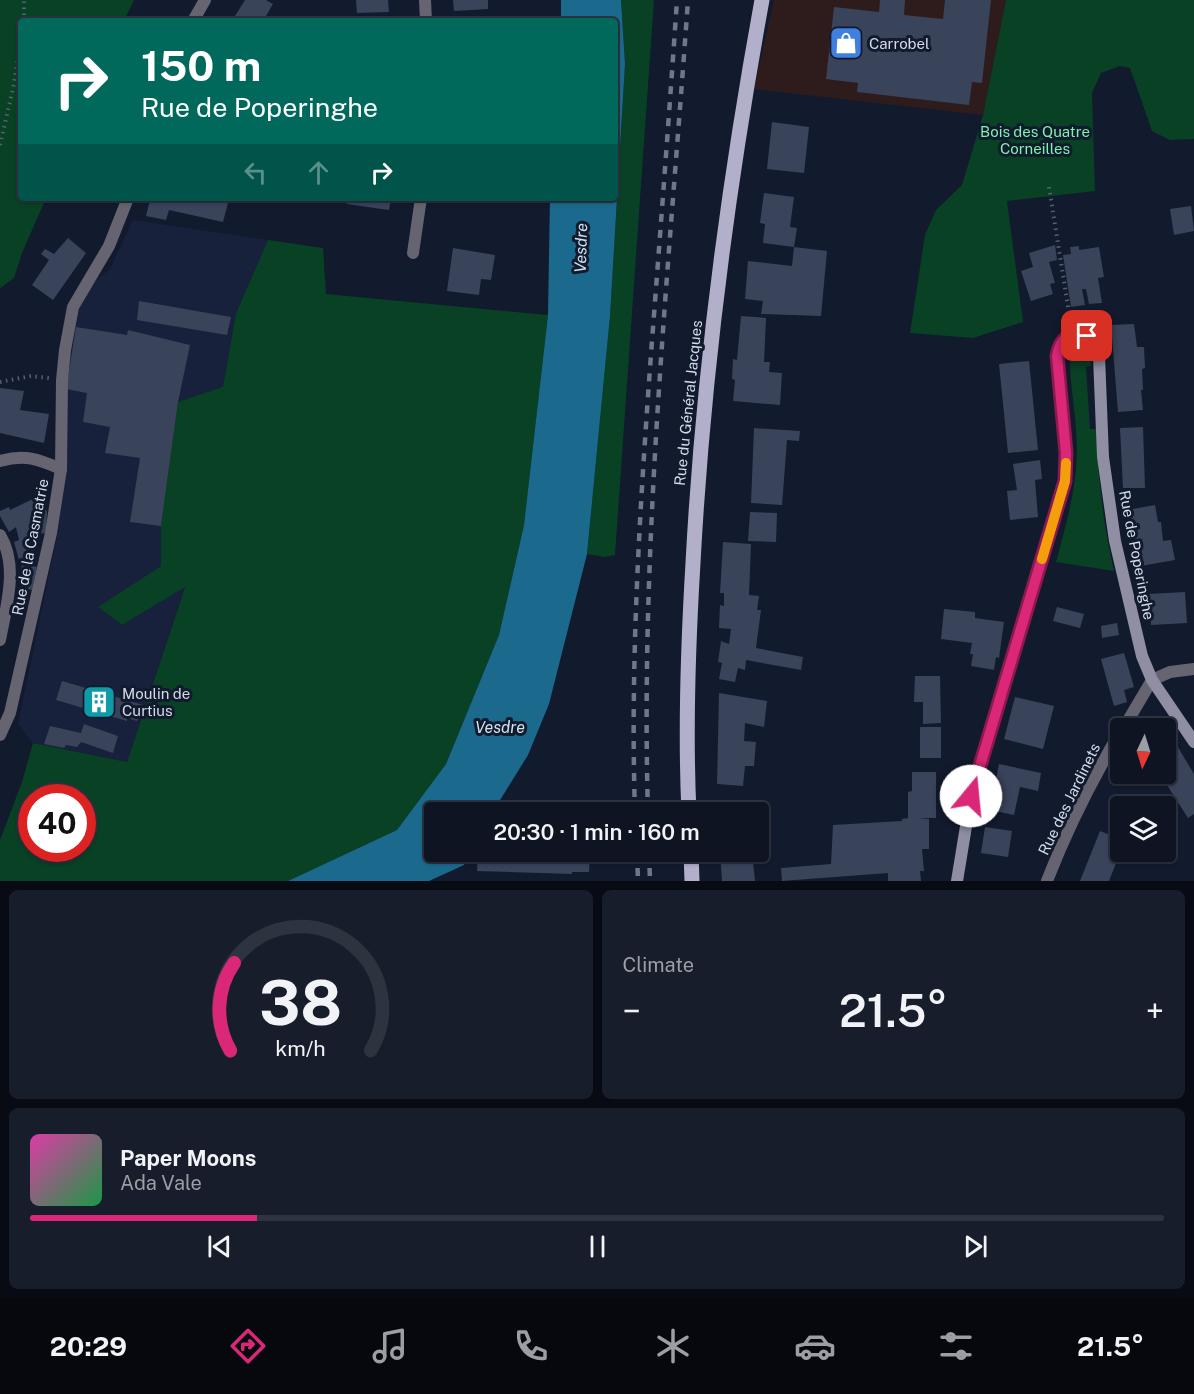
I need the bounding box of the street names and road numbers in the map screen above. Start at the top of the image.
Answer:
street label: Rue du Général Jacques [671,319,705,487]
street label: Rue de la Casmatrie [8,477,52,617]
street label: Rue de Poperinghe [1116,489,1158,621]
street label: Rue des Jardinets [1035,740,1103,858]

